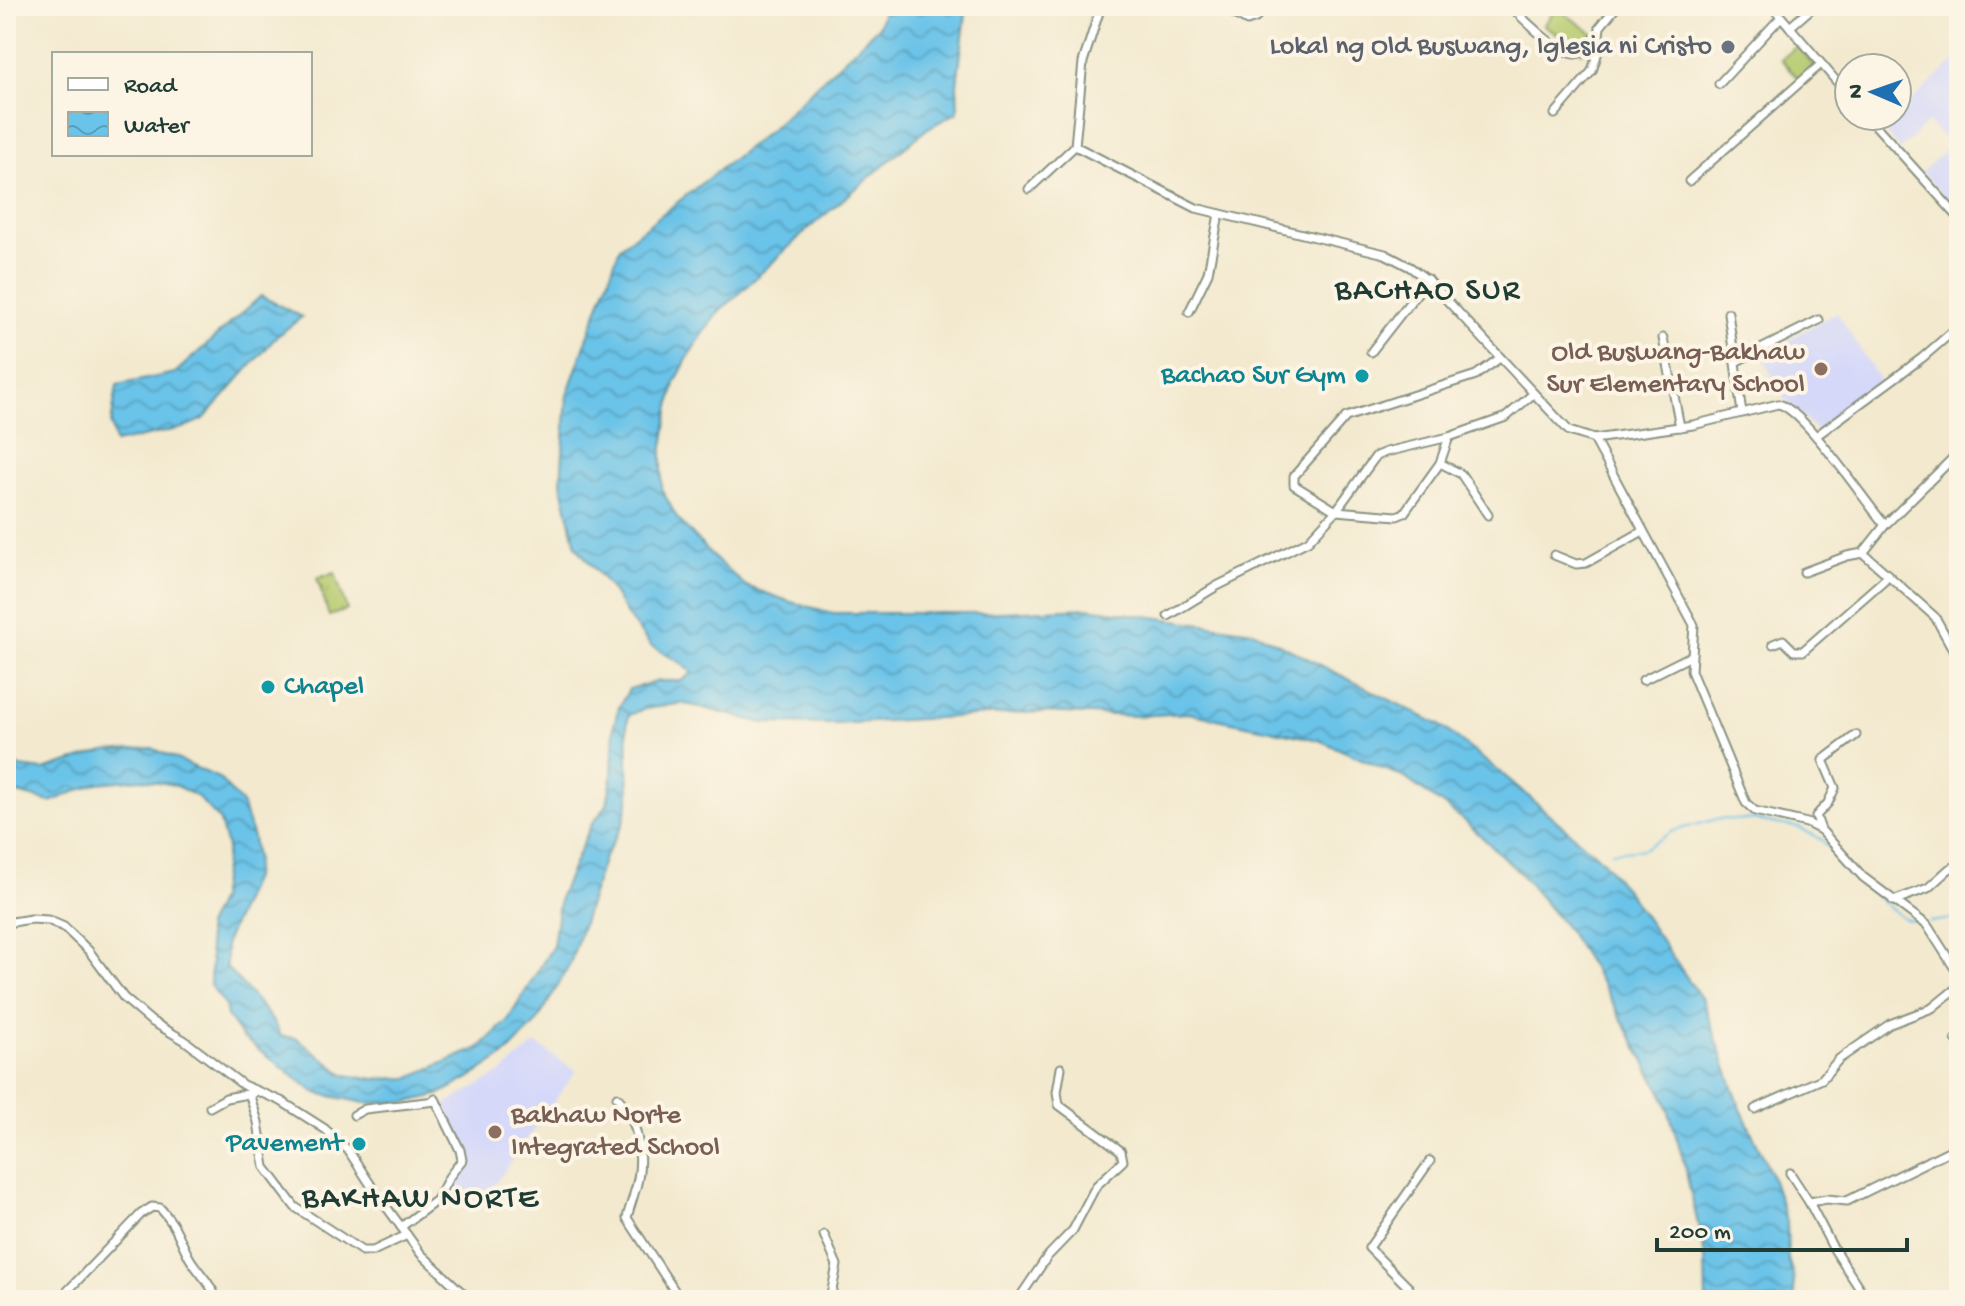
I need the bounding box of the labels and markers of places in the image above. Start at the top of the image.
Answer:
place label: Lokal ng Old Buswang, Iglesia ni Cristo [1270,31,1712,64]
marker: Lokal ng Old Buswang, Iglesia ni Cristo [1719,38,1737,56]
place label: Old Buswang-Bakhaw Sur Elementary School [1547,337,1805,402]
place label: Bachao Sur Gym [1160,360,1346,393]
marker: Old Buswang-Bakhaw Sur Elementary School [1812,360,1830,378]
marker: Bachao Sur Gym [1353,367,1371,385]
place label: Chapel [284,671,364,704]
marker: Chapel [259,678,277,696]
place label: Bakhaw Norte Integrated School [510,1100,720,1165]
marker: Bakhaw Norte Integrated School [486,1123,504,1141]
place label: Pavement [225,1128,346,1161]
marker: Pavement [350,1135,368,1153]

